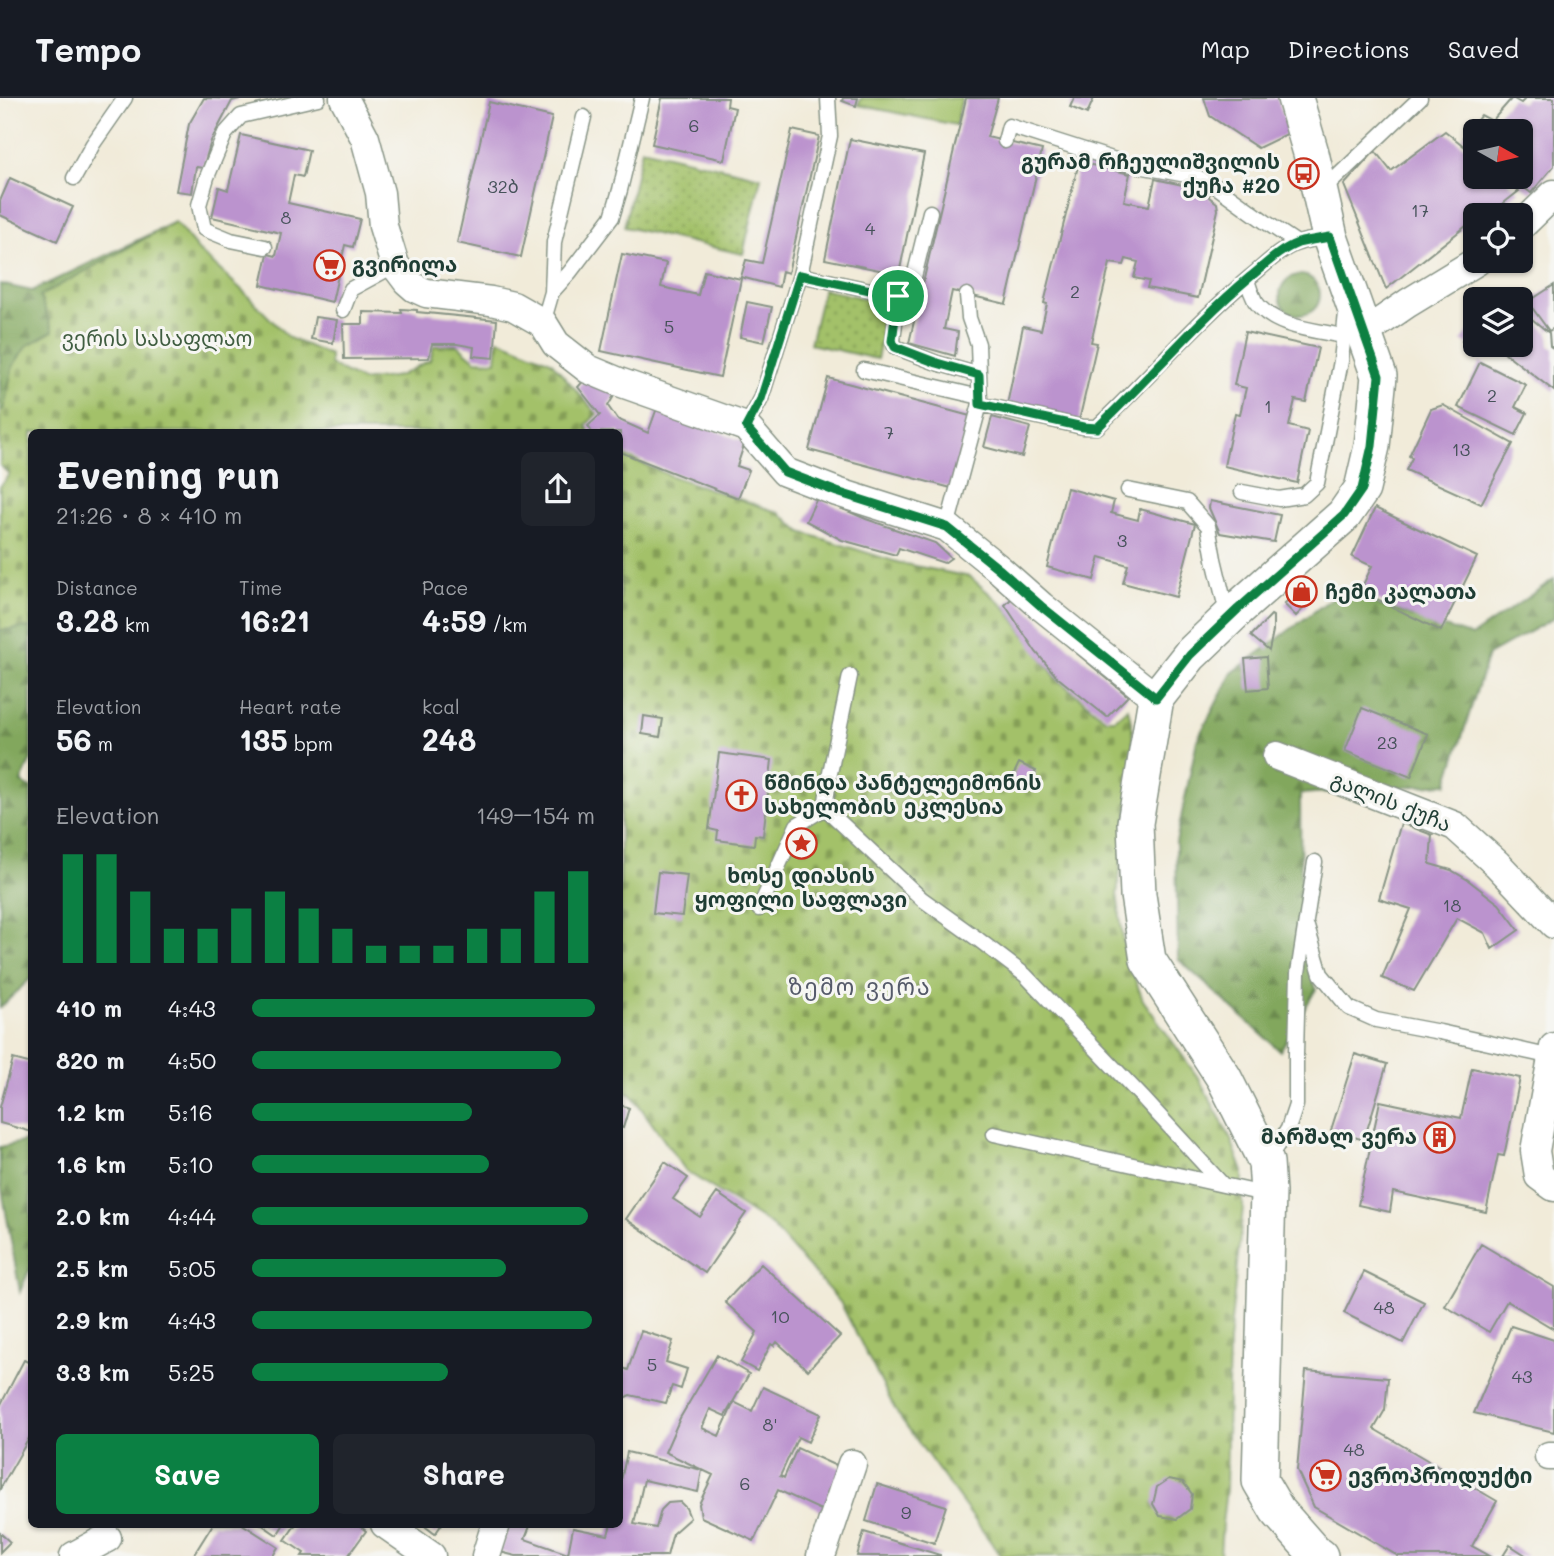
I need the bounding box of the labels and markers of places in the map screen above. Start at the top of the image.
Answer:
place label: გურამ რჩეულიშვილის ქუჩა #20 [1021,147,1280,198]
bus stop icon: გურამ რჩეულიშვილის ქუჩა #20 [1286,157,1320,191]
supermarket icon: გვირილა [312,248,346,282]
place label: გვირილა [352,250,457,278]
pin [868,266,928,326]
shop icon: ჩემი კალათა [1285,575,1319,609]
place label: ჩემი კალათა [1325,577,1477,605]
place label: წმინდა პანტელეიმონის სახელობის ეკლესია [764,768,1041,820]
church icon: წმინდა პანტელეიმონის სახელობის ეკლესია [724,778,758,812]
place icon: ხოსე დიასის ყოფილი საფლავი [784,827,818,861]
place label: ხოსე დიასის ყოფილი საფლავი [695,861,907,913]
building icon: მარშალ ვერა [1423,1120,1457,1154]
place label: მარშალ ვერა [1261,1122,1417,1150]
supermarket icon: ევროპროდუქტი [1308,1459,1342,1493]
place label: ევროპროდუქტი [1348,1461,1533,1489]

